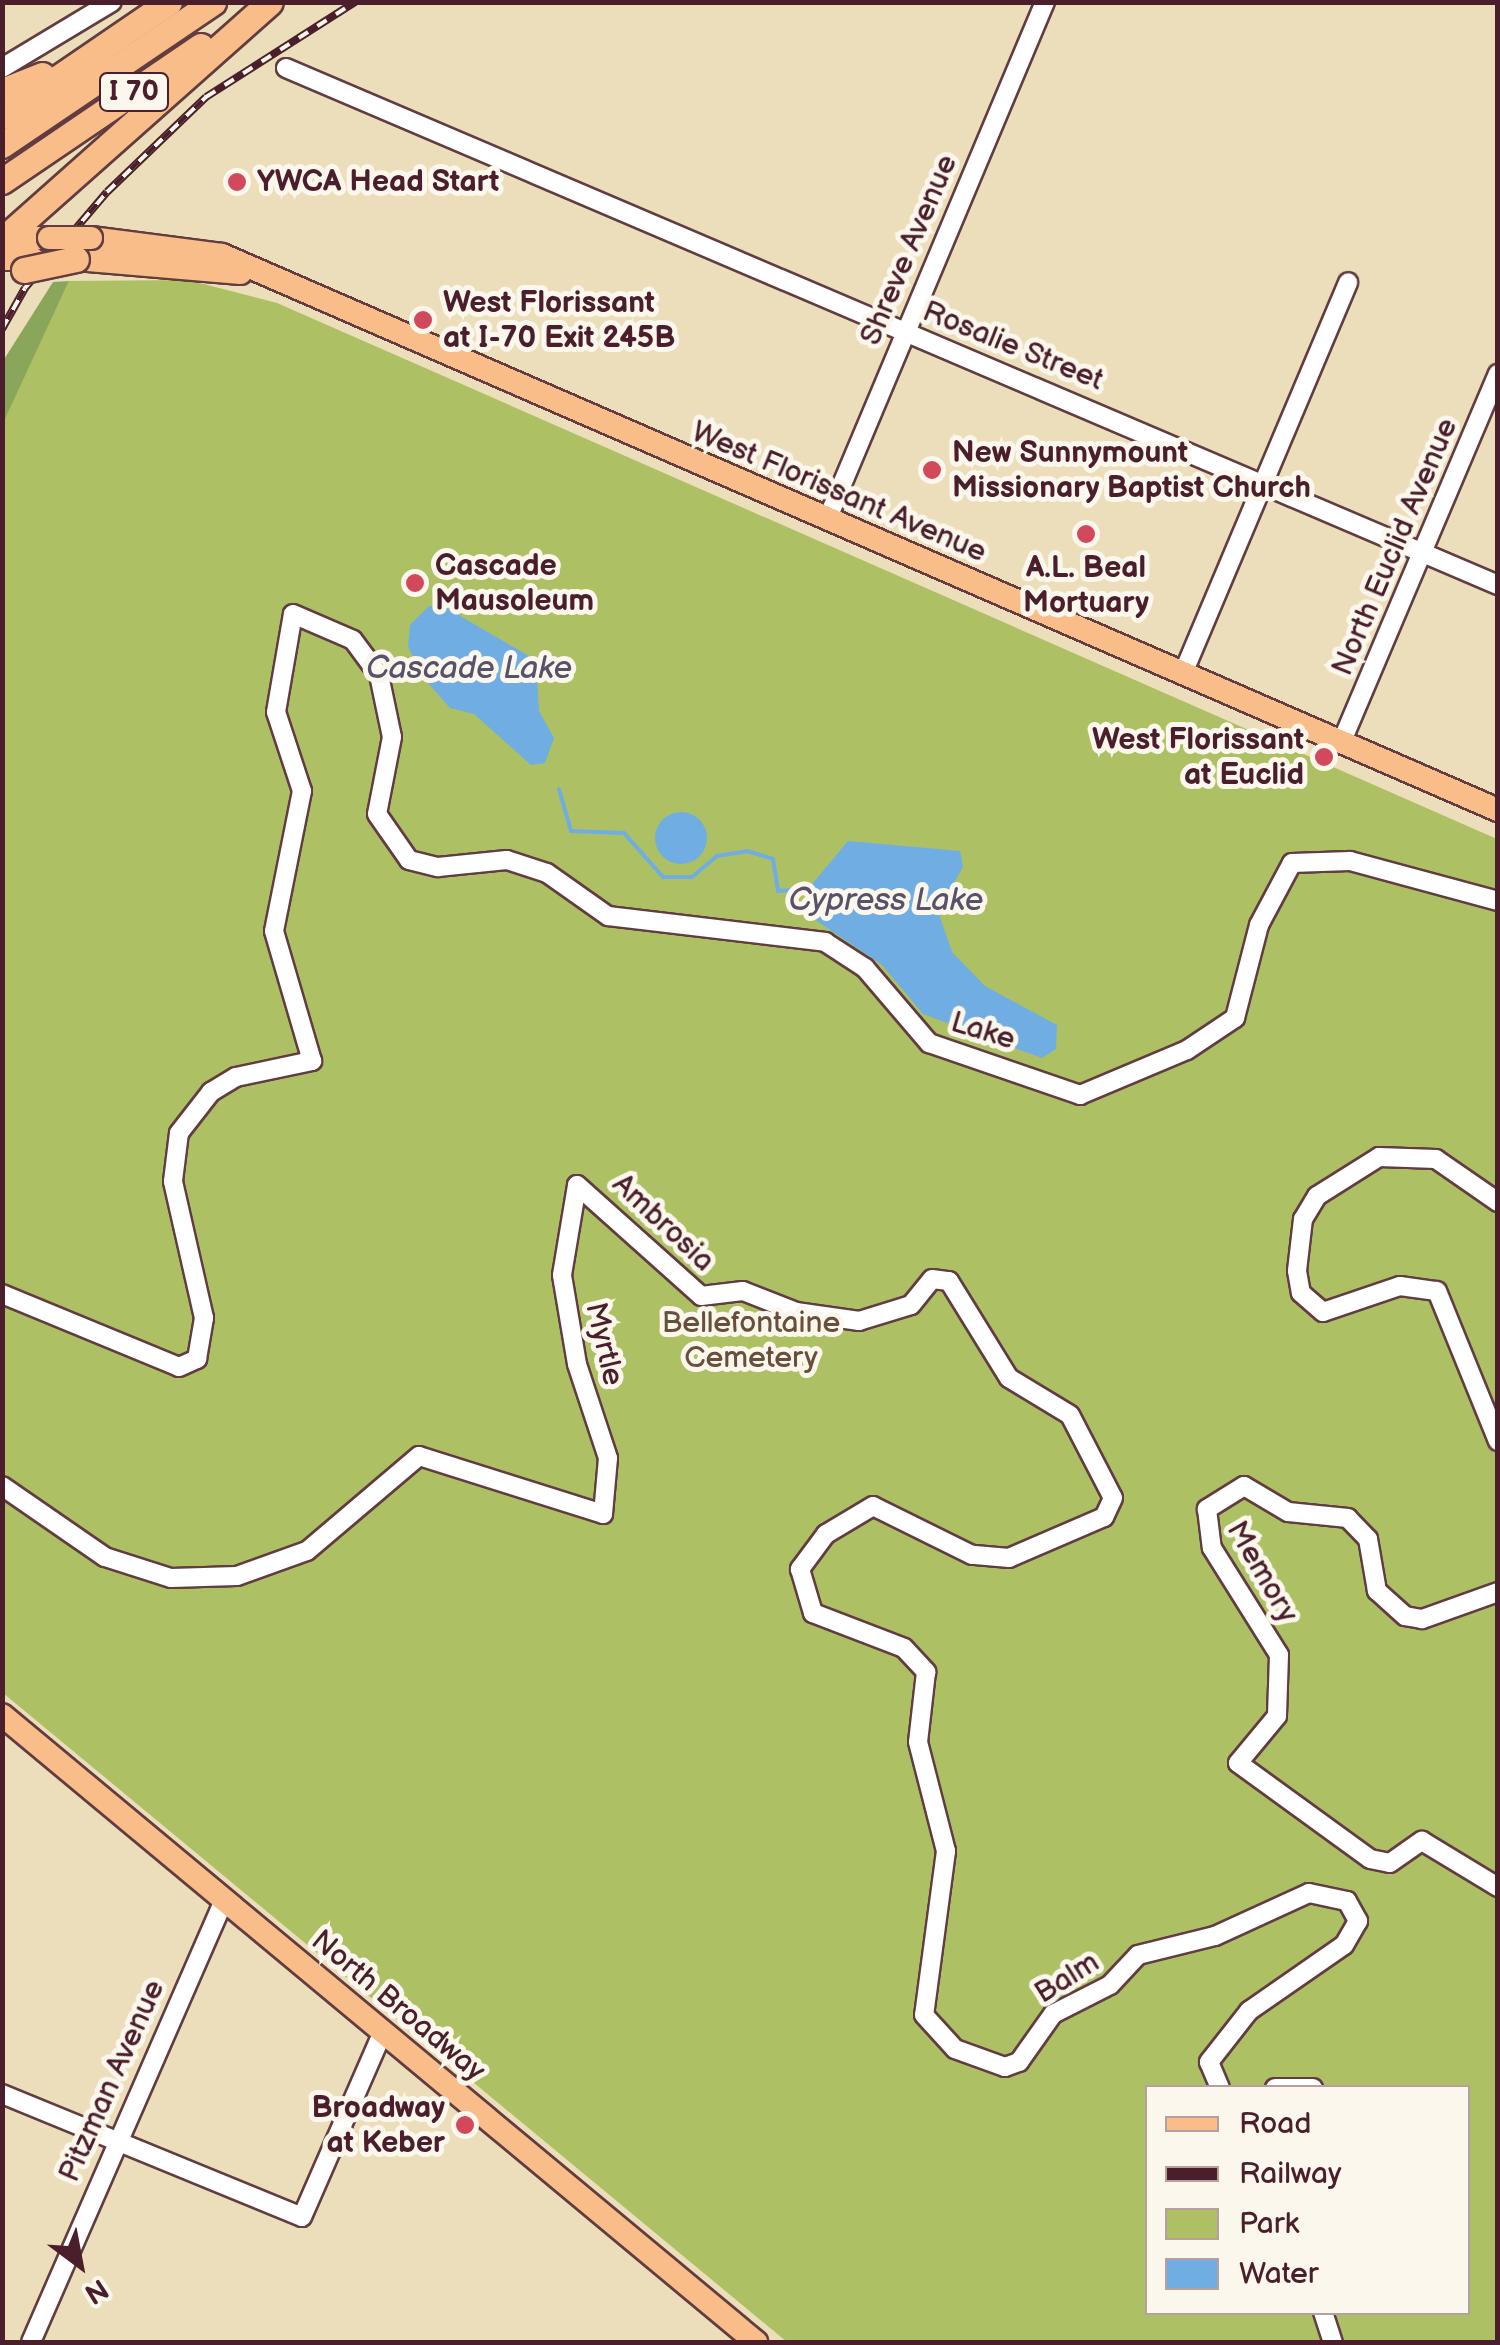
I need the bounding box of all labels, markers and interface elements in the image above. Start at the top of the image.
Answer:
road number: I 70 [96,69,172,115]
street label: Shreve Avenue [853,149,965,351]
place label: YWCA Head Start [257,164,499,200]
marker: YWCA Head Start [226,171,248,193]
place label: West Florissant at I-70 Exit 245B [443,285,675,356]
street label: Rosalie Street [917,293,1109,399]
marker: West Florissant at I-70 Exit 245B [412,309,434,331]
street label: North Euclid Avenue [1325,413,1465,681]
street label: West Florissant Avenue [686,414,992,570]
place label: New Sunnymount Missionary Baptist Church [952,435,1312,506]
marker: New Sunnymount Missionary Baptist Church [921,459,943,481]
marker: A.L. Beal Mortuary [1075,523,1097,545]
place label: Cascade Mausoleum [435,548,594,618]
place label: A.L. Beal Mortuary [1023,550,1149,620]
marker: Cascade Mausoleum [404,572,426,594]
water label: Cascade Lake [366,650,572,688]
place label: West Florissant at Euclid [1092,722,1304,792]
marker: West Florissant at Euclid [1313,746,1335,768]
water label: Cypress Lake [789,882,983,920]
street label: Lake [947,1004,1019,1058]
street label: Ambrosia [604,1167,722,1279]
street label: Myrtle [577,1299,631,1389]
park label: Bellefontaine Cemetery [662,1305,840,1376]
street label: Memory [1219,1515,1305,1629]
street label: North Broadway [304,1923,492,2089]
street label: Balm [1028,1944,1106,2012]
street label: Pitzman Avenue [51,1975,173,2187]
legend [1145,2085,1470,2315]
place label: Broadway at Keber [311,2090,445,2160]
text: Road [1239,2106,1312,2142]
marker: Broadway at Keber [454,2114,476,2136]
text: Railway [1239,2156,1341,2192]
text: Park [1239,2206,1299,2242]
north arrow [30,2215,130,2315]
text: Water [1239,2256,1319,2292]
text: N [79,2271,114,2310]

